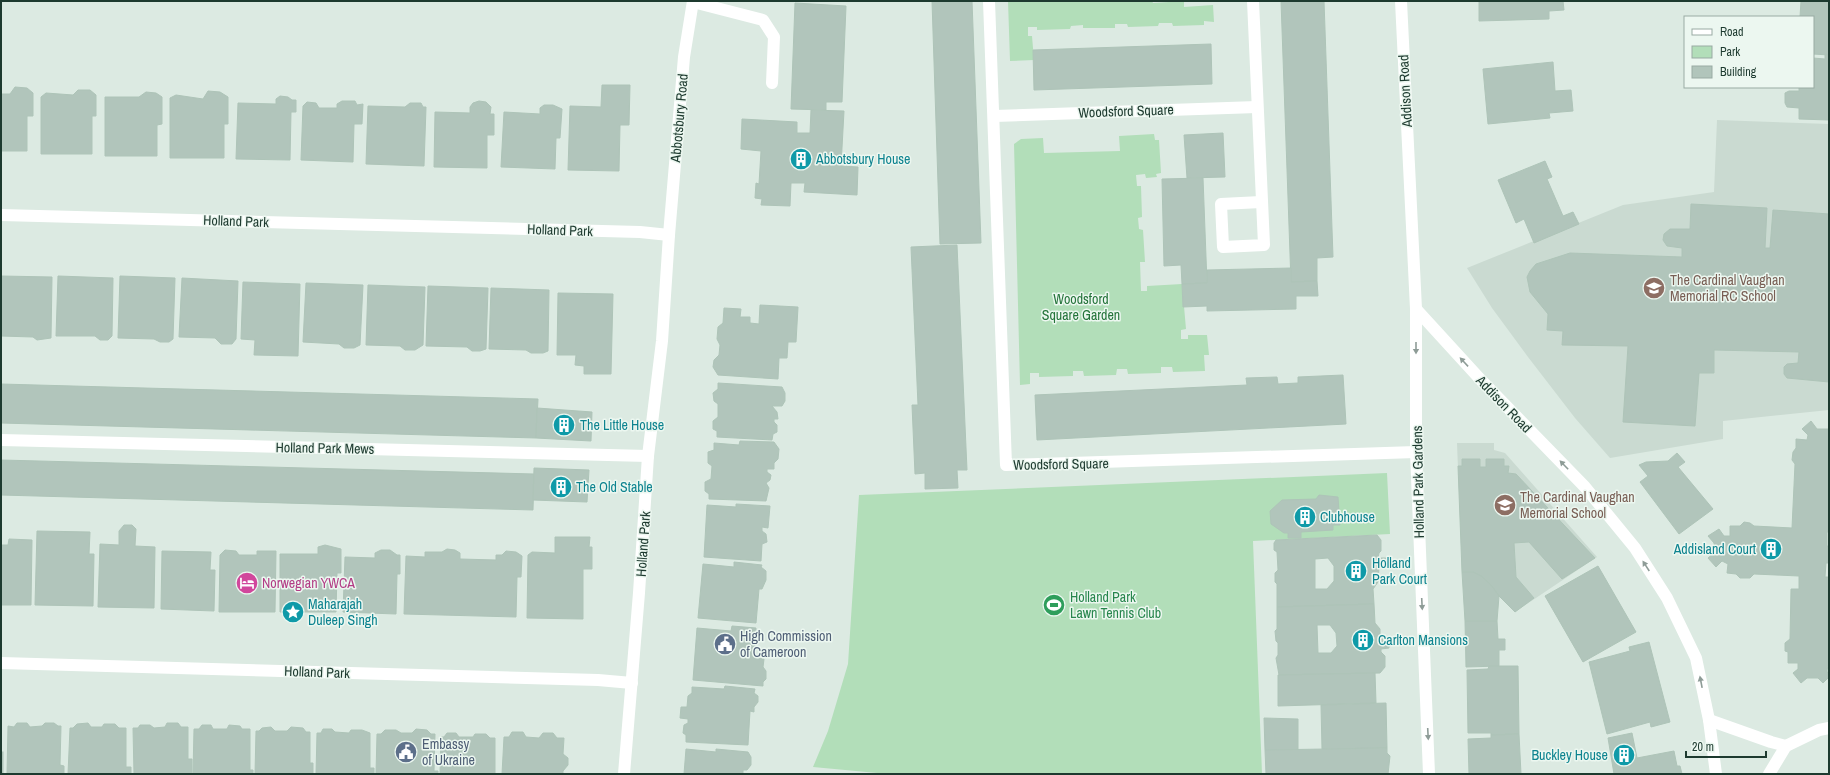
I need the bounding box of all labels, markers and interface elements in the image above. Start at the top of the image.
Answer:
legend [1684,16,1814,88]
text: Road [1720,24,1744,40]
text: Park [1720,44,1740,60]
street label: Addison Road [1394,54,1416,129]
text: Building [1720,64,1757,80]
street label: Abbotsbury Road [666,73,692,164]
street label: Woodsford Square [1078,100,1174,122]
building icon: Abbotsbury House [788,146,814,172]
place label: Abbotsbury House [815,150,910,168]
street label: Holland Park [203,211,269,231]
street label: Holland Park [527,220,593,240]
place label: The Cardinal Vaughan Memorial RC School [1670,271,1785,305]
school or university icon: The Cardinal Vaughan Memorial RC School [1641,275,1667,301]
park label: Woodsford Square Garden [1042,290,1120,324]
one-way arrow [1413,342,1419,355]
one-way arrow [1460,357,1469,366]
street label: Addison Road [1472,371,1536,436]
building icon: The Little House [551,412,577,438]
place label: The Little House [580,416,664,434]
street label: Holland Park Gardens [1408,425,1428,539]
street label: Holland Park Mews [275,438,375,458]
street label: Woodsford Square [1013,454,1109,474]
one-way arrow [1559,460,1569,470]
building icon: The Old Stable [548,474,574,500]
place label: The Old Stable [576,478,653,496]
place label: The Cardinal Vaughan Memorial School [1520,488,1635,522]
school or university icon: The Cardinal Vaughan Memorial School [1492,492,1518,518]
building icon: Clubhouse [1292,504,1318,530]
place label: Clubhouse [1320,508,1375,526]
street label: Holland Park [632,510,654,577]
building icon: Addisland Court [1758,536,1784,562]
place label: Addisland Court [1673,540,1756,558]
place label: Holland Park Court [1372,554,1427,588]
building icon: Holland Park Court [1343,558,1369,584]
one-way arrow [1642,561,1650,571]
hotel icon: Norwegian YWCA [234,570,260,596]
place label: Norwegian YWCA [262,574,355,592]
place label: Holland Park Lawn Tennis Club [1070,588,1161,622]
sports icon: Holland Park Lawn Tennis Club [1041,592,1067,618]
place label: Maharajah Duleep Singh [308,595,378,629]
one-way arrow [1418,598,1425,610]
place icon: Maharajah Duleep Singh [280,599,306,625]
place label: High Commission of Cameroon [740,627,832,661]
building icon: Carlton Mansions [1350,627,1376,653]
public building icon: High Commission of Cameroon [712,631,738,657]
place label: Carlton Mansions [1378,631,1468,649]
street label: Holland Park [284,662,350,682]
one-way arrow [1698,676,1704,688]
one-way arrow [1424,728,1431,740]
scale bar [1686,733,1766,759]
place label: Embassy of Ukraine [422,735,475,769]
public building icon: Embassy of Ukraine [393,739,419,765]
text: 20 m [1692,739,1714,755]
building icon: Buckley House [1611,742,1637,768]
place label: Buckley House [1531,746,1608,764]

